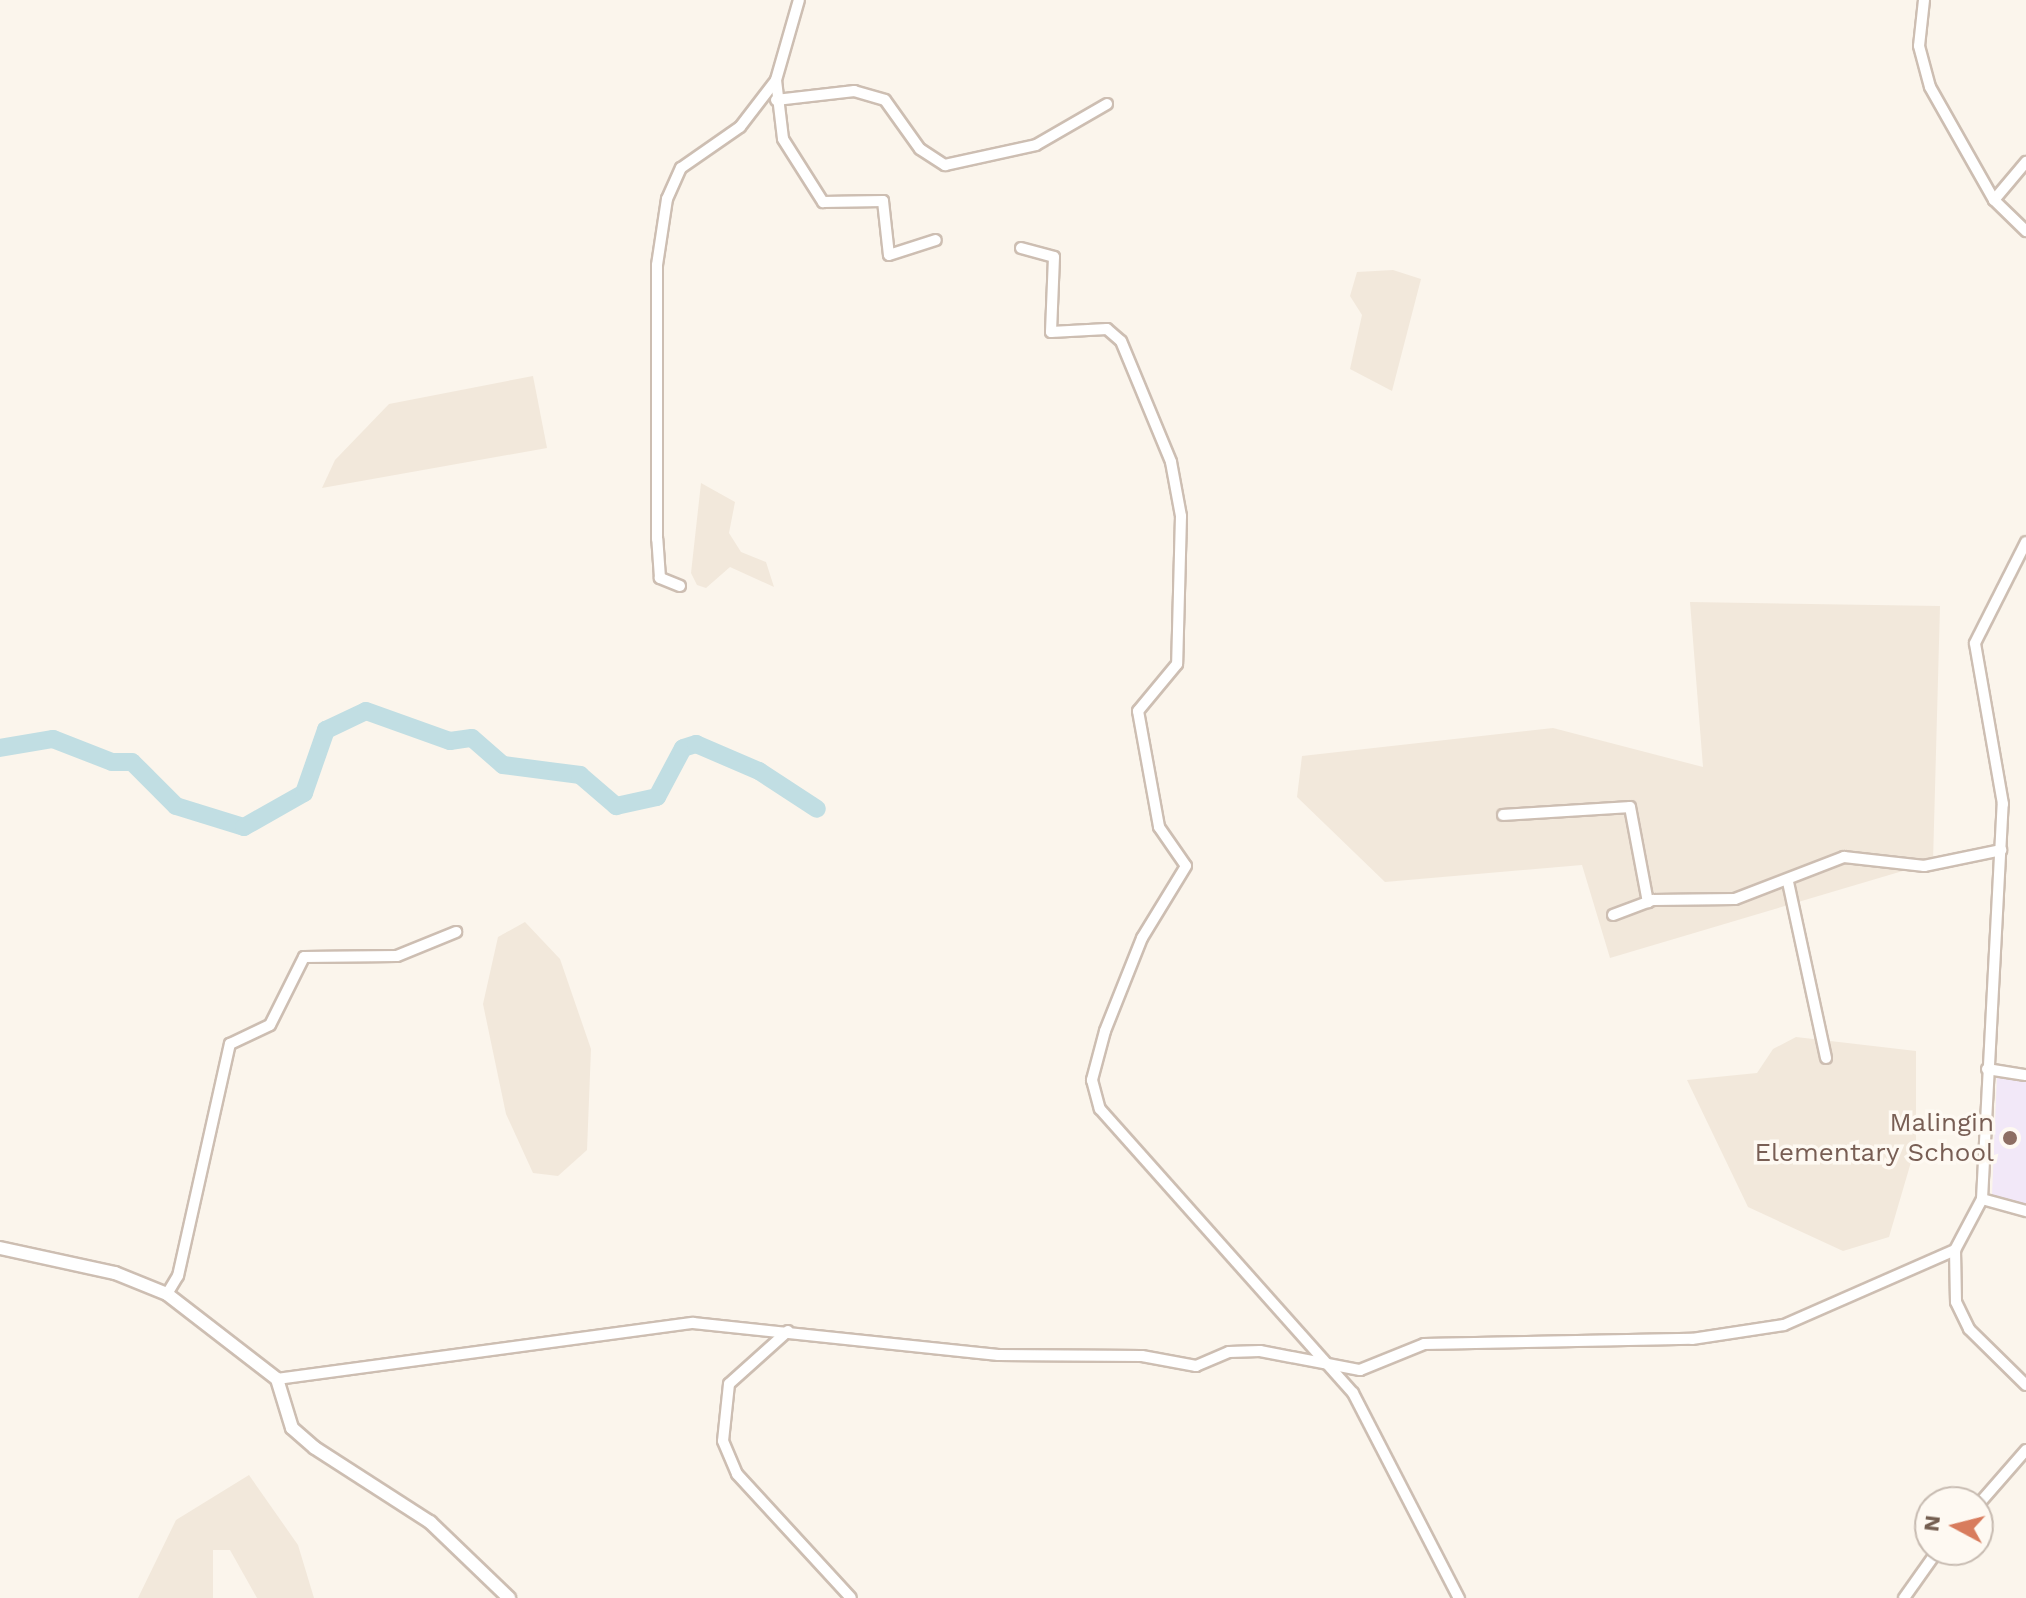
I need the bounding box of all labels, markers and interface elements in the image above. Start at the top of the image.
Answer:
place label: Malingin Elementary School [1754,1107,1994,1168]
marker: Malingin Elementary School [2001,1129,2019,1147]
north arrow [1914,1486,1994,1566]
text: N [1918,1514,1945,1533]

